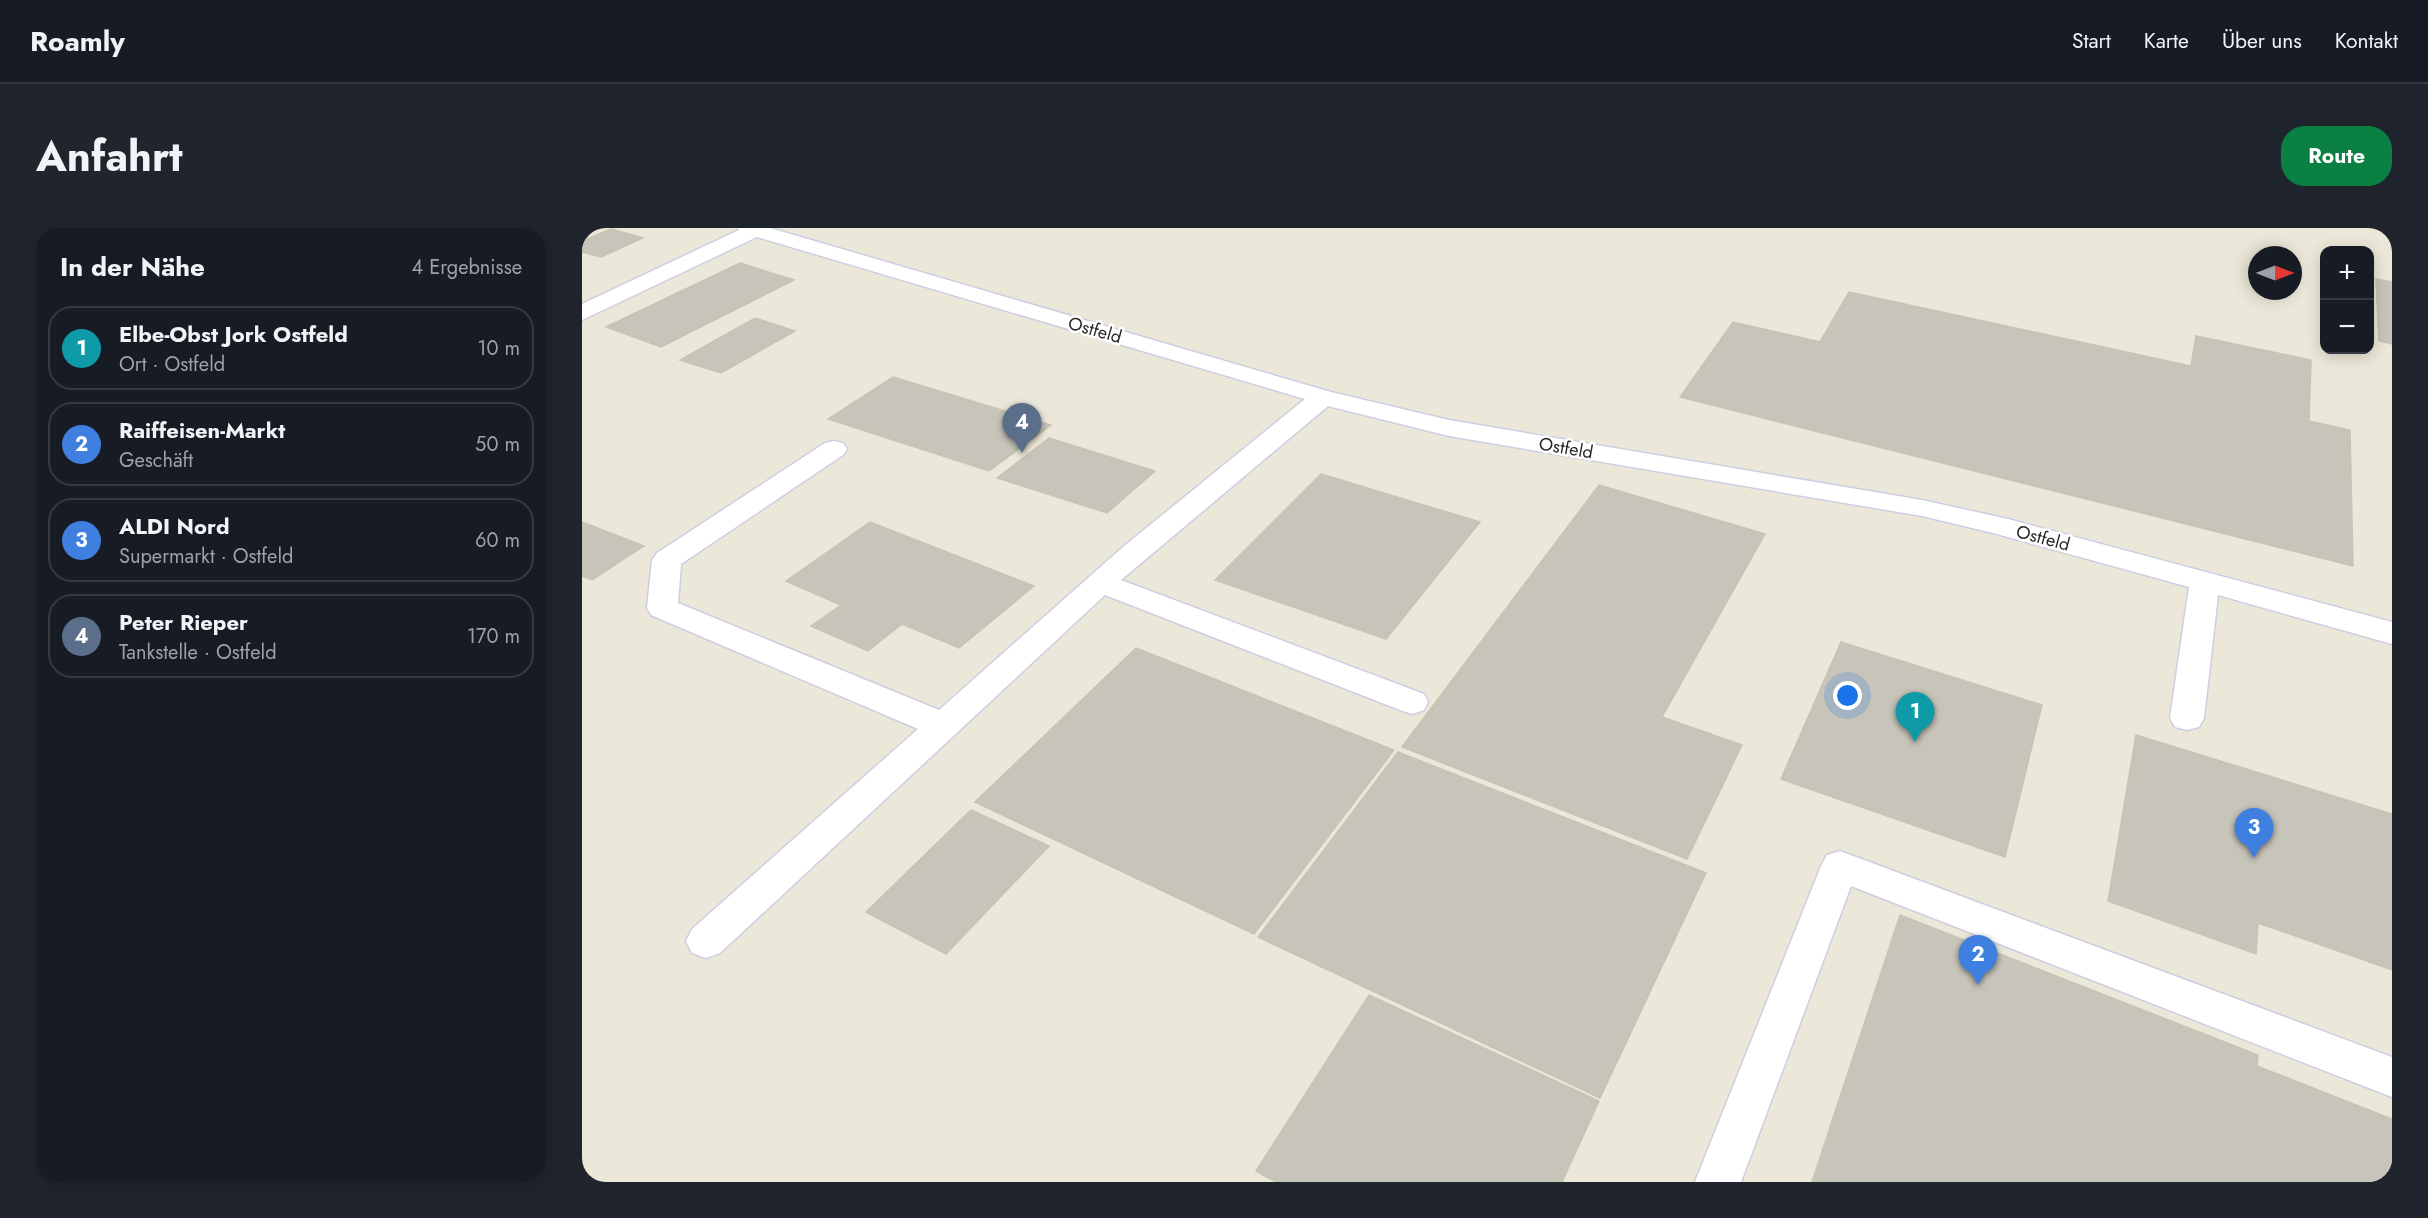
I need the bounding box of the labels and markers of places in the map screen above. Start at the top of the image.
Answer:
pin: 4 [1002,404,1042,453]
pin: 1 [1896,692,1934,742]
pin: 3 [2234,808,2274,858]
pin: 2 [1958,936,1998,985]

